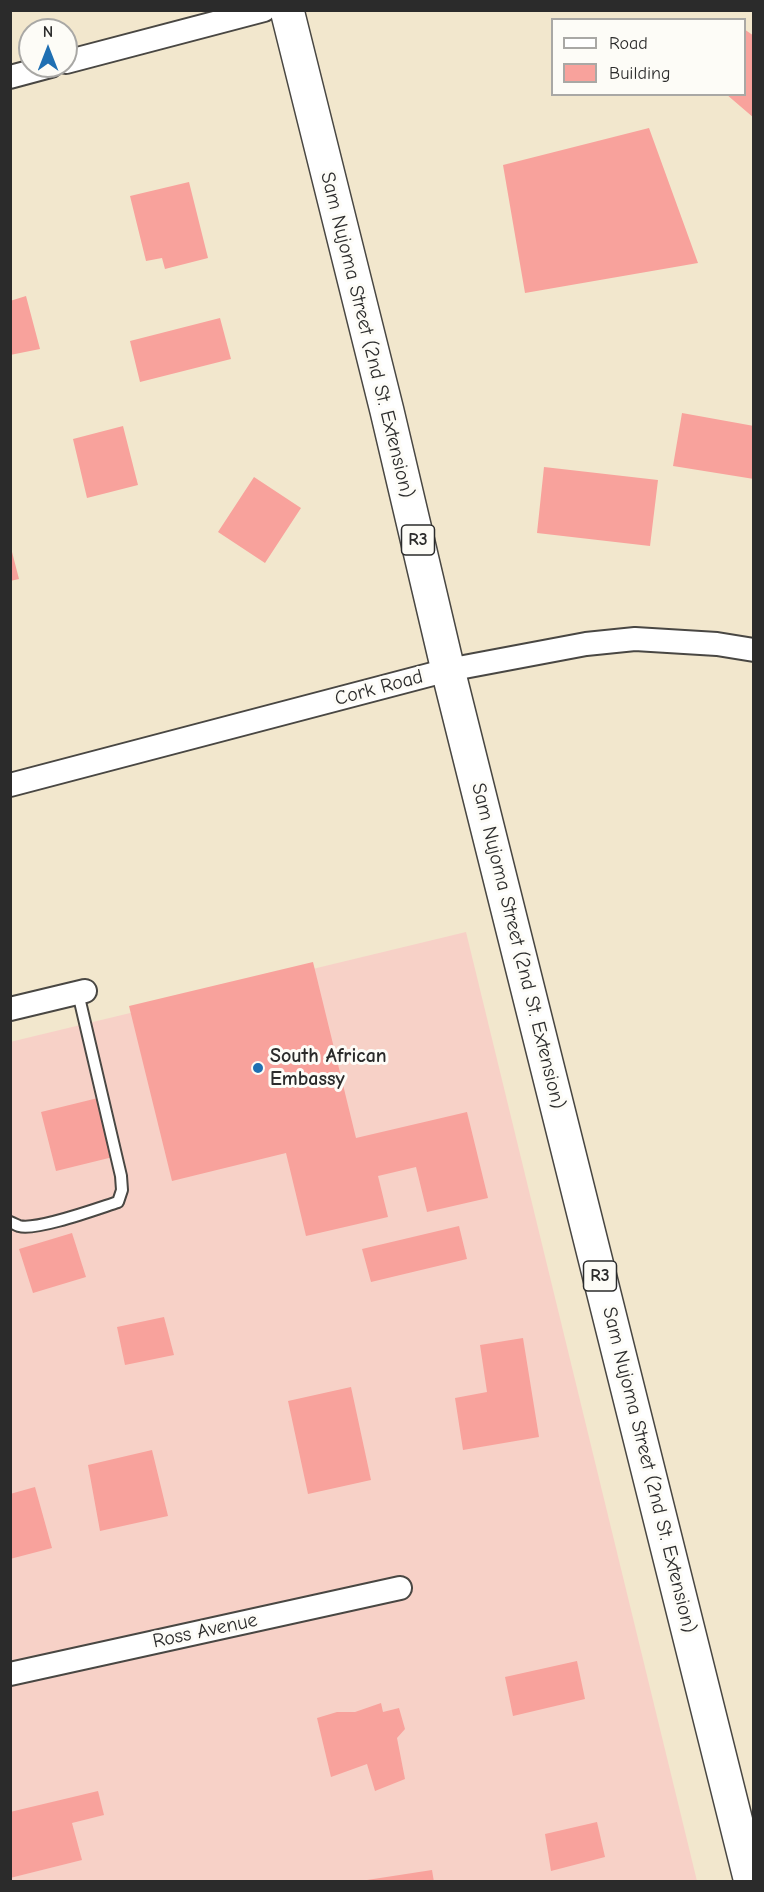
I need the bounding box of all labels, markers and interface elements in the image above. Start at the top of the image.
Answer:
north arrow [18,18,78,78]
legend [551,18,746,96]
text: N [43,23,53,41]
text: Road [609,33,648,54]
text: Building [609,63,671,84]
street label: Sam Nujoma Street (2nd St. Extension) [315,170,419,500]
road number: R3 [402,525,434,555]
street label: Cork Road [332,665,426,711]
street label: Sam Nujoma Street (2nd St. Extension) [466,781,570,1111]
place label: South African Embassy [270,1044,387,1091]
marker: South African Embassy [251,1061,265,1075]
road number: R3 [584,1261,616,1291]
street label: Sam Nujoma Street (2nd St. Extension) [597,1305,701,1635]
street label: Ross Avenue [150,1608,260,1654]

